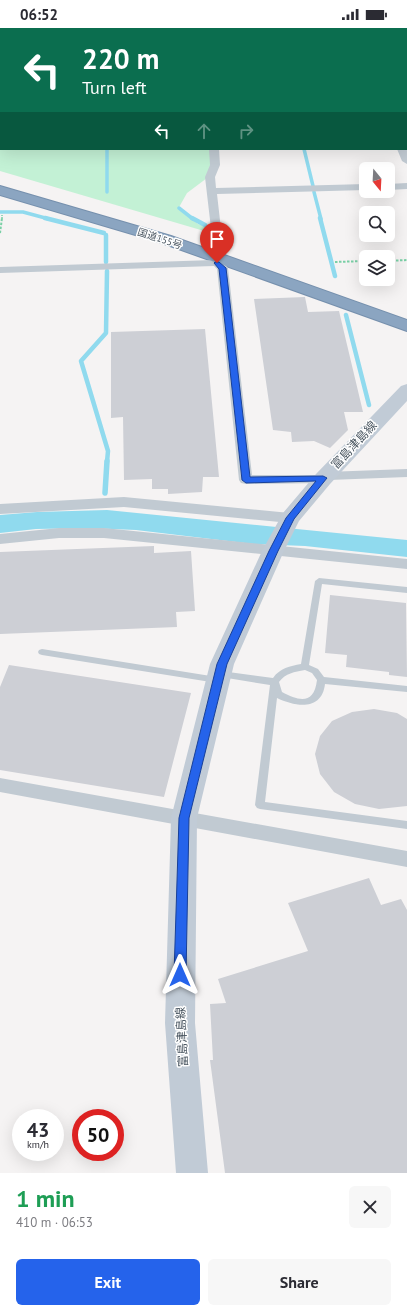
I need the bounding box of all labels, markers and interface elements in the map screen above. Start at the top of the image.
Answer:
text: 06:52 [20,5,58,24]
text: 220 m [82,40,159,77]
icon: left [16,44,68,96]
text: Turn left [82,76,147,99]
icon: left [151,120,173,142]
icon: ahead [193,120,215,142]
icon: right [235,120,257,142]
north arrow [359,162,395,198]
map controls [359,162,395,286]
button: search [359,206,395,242]
pin [200,222,234,263]
street label: 国道155号 [136,225,184,252]
icon: arrive [206,228,228,250]
button: layers [359,250,395,286]
street label: 富島津島線 [328,418,380,472]
position arrow [159,954,201,996]
street label: 富島津島線 [172,1007,191,1067]
speed limit sign: 50 [72,1109,124,1161]
text: 43 [27,1117,49,1143]
text: km/h [27,1138,49,1151]
text: 1 min [16,1183,75,1214]
button: close [349,1186,391,1228]
text: 410 m · 06:53 [16,1214,93,1231]
button: Exit [16,1259,200,1305]
button: Share [208,1259,391,1305]

